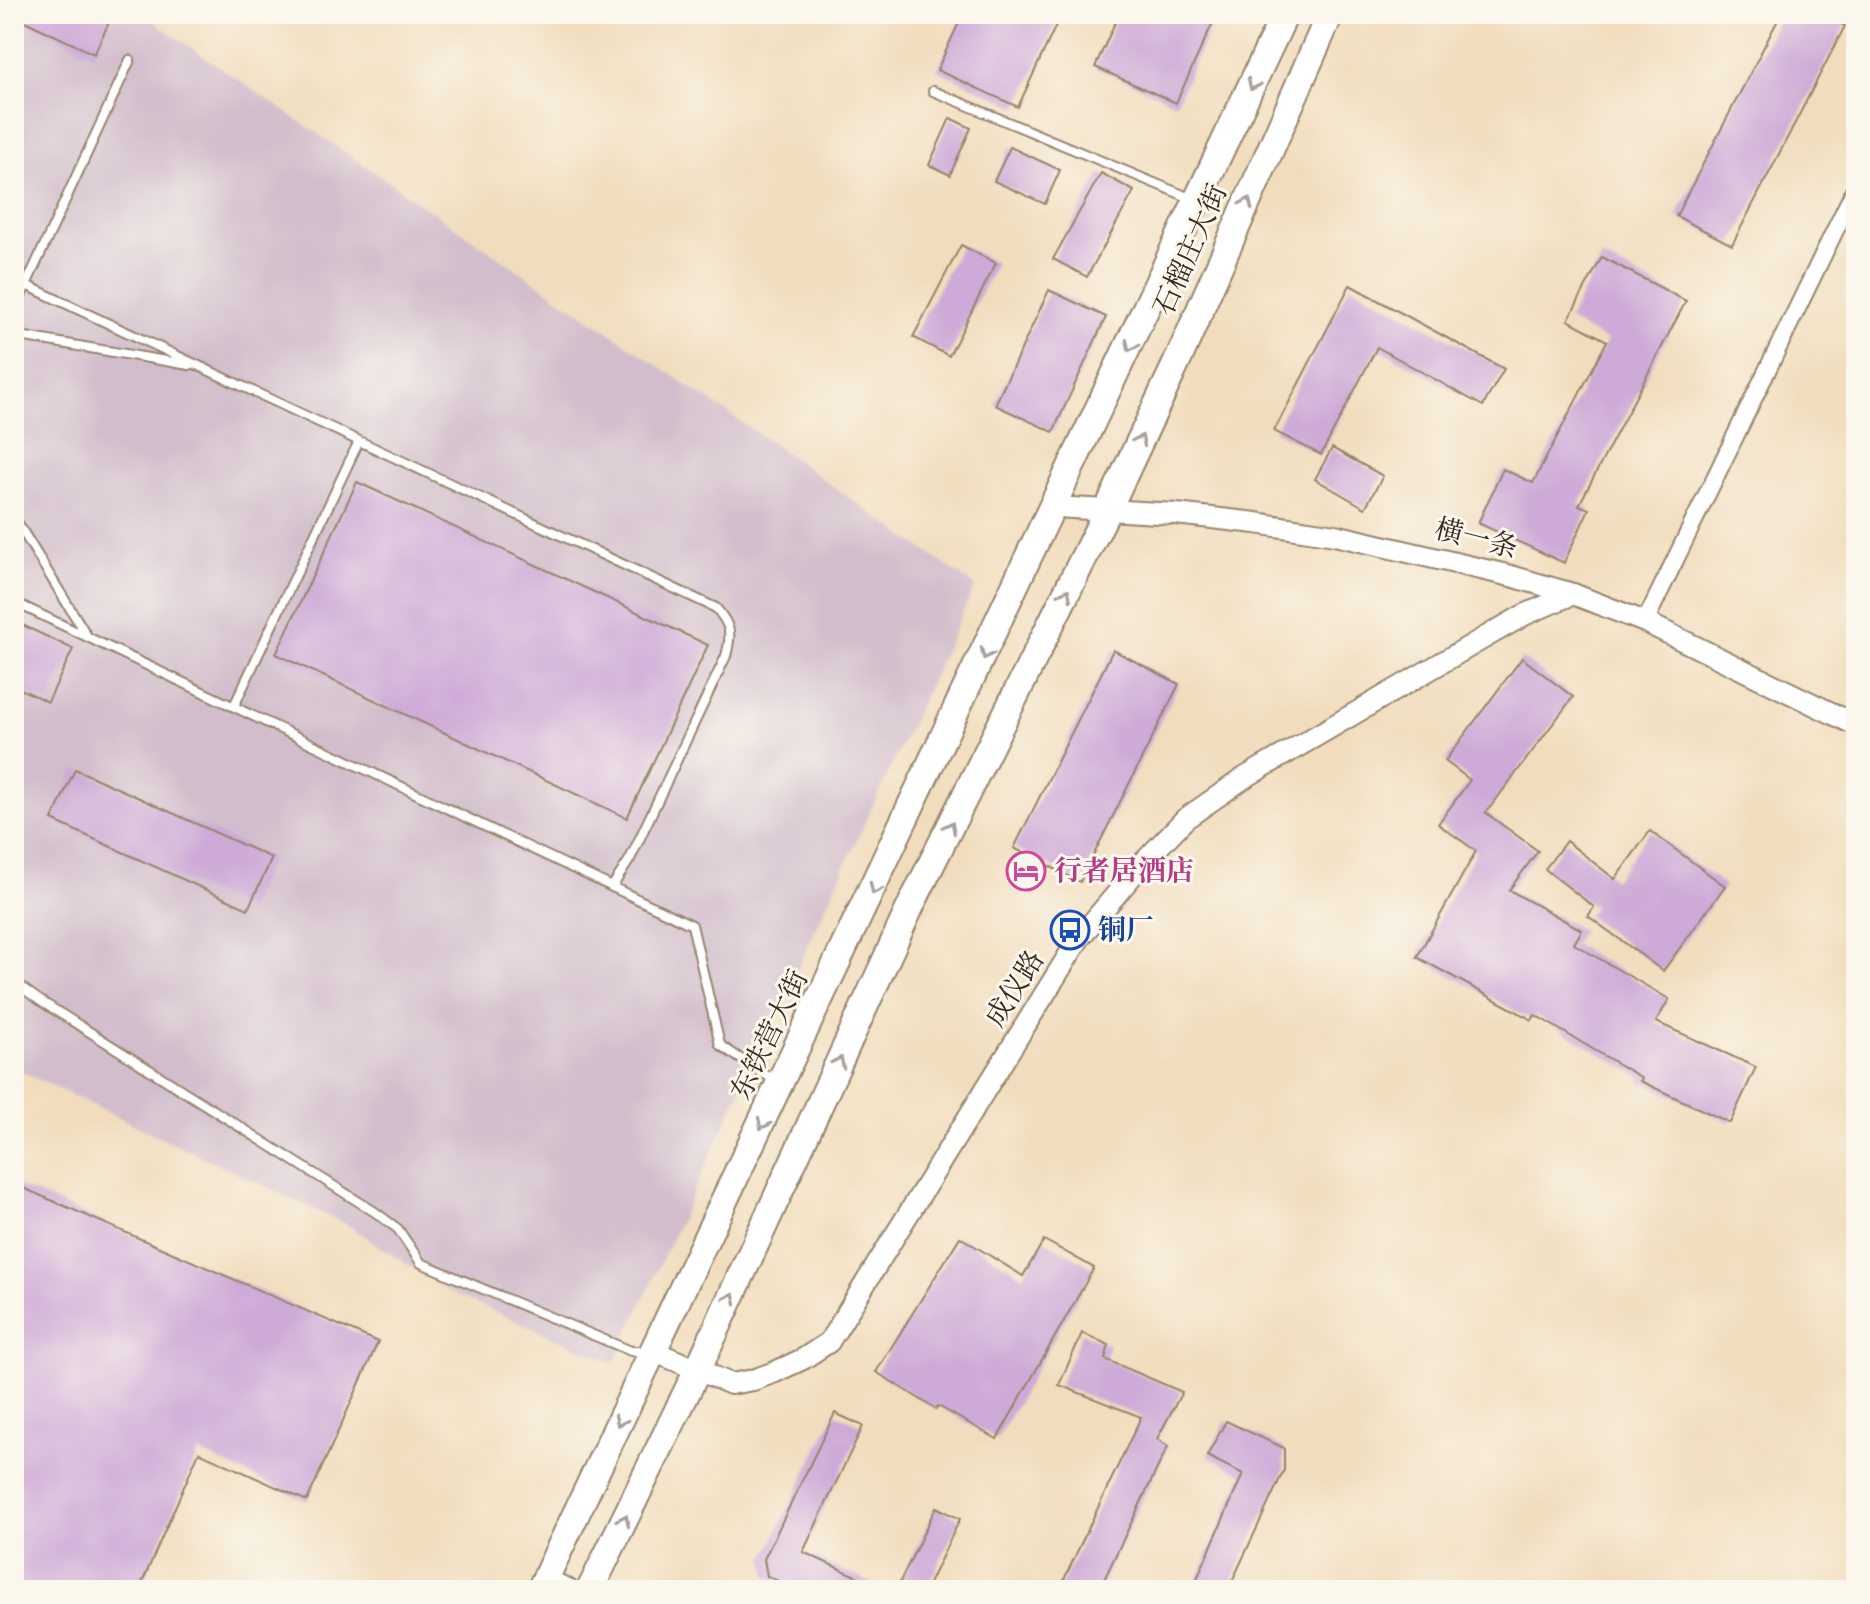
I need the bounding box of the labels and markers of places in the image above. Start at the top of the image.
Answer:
hotel icon: 行者居酒店 [1005,850,1047,892]
place label: 行者居酒店 [1054,854,1194,889]
bus stop icon: 铜厂 [1049,909,1091,951]
place label: 铜厂 [1098,913,1154,948]

